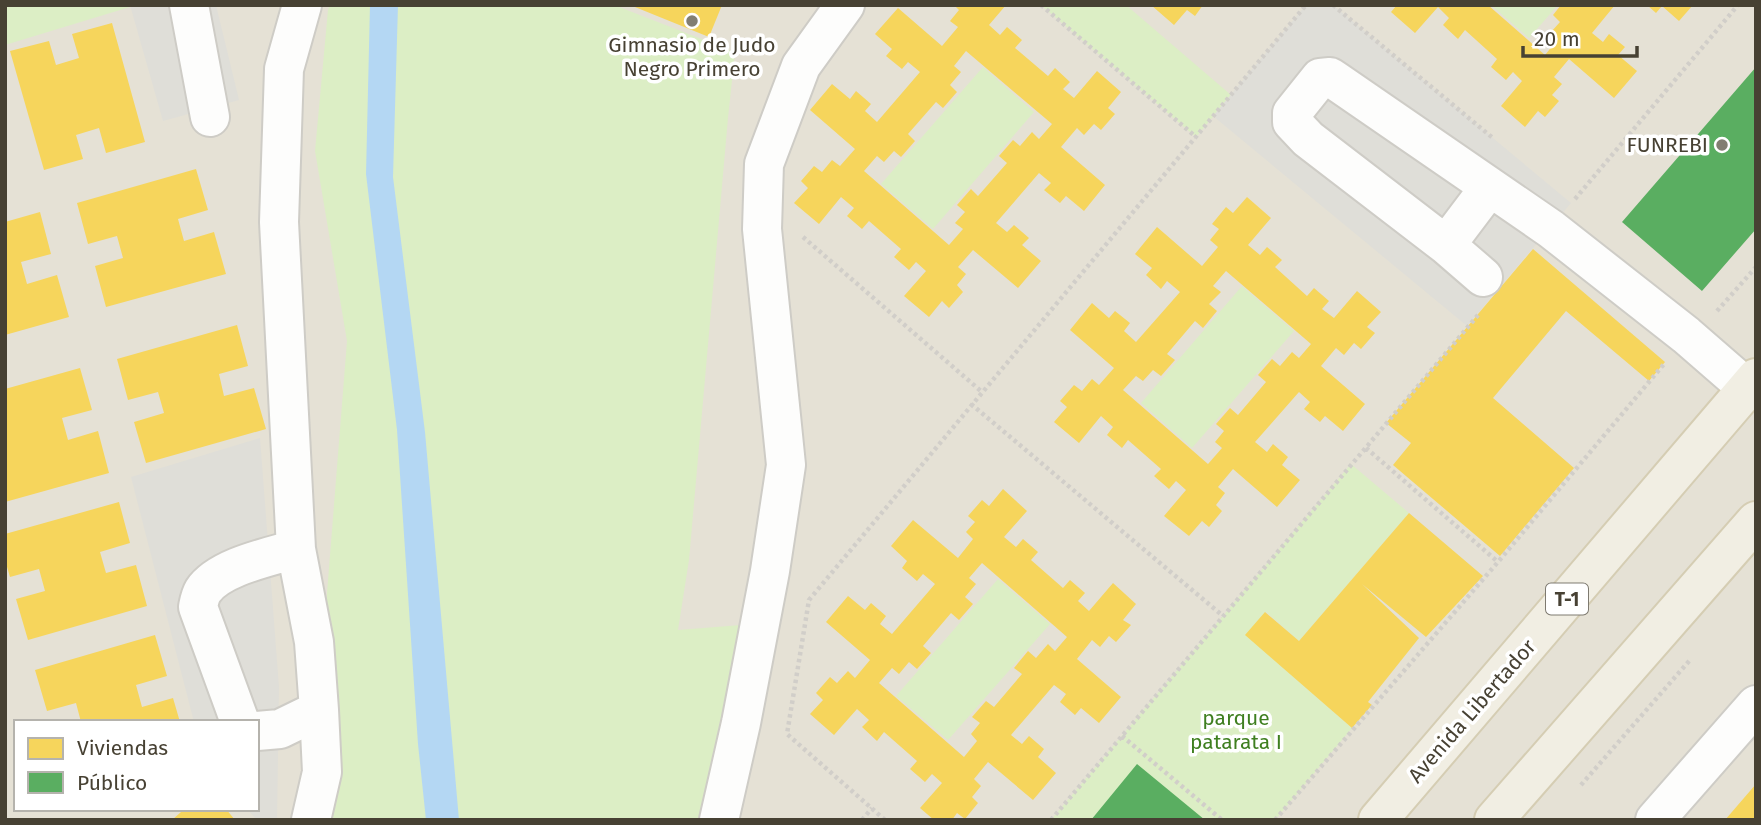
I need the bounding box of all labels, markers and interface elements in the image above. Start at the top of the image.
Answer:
marker: Gimnasio de Judo Negro Primero [684,13,700,29]
scale bar [1523,14,1637,58]
text: 20 m [1534,26,1580,52]
place label: Gimnasio de Judo Negro Primero [608,32,776,82]
place label: FUNREBI [1627,132,1708,158]
marker: FUNREBI [1714,137,1730,153]
road number: T-1 [1546,584,1588,614]
street label: Avenida Libertador [1403,634,1541,788]
park label: parque patarata I [1190,705,1282,755]
legend [14,720,259,811]
text: Viviendas [77,735,168,761]
text: Público [77,770,147,796]

